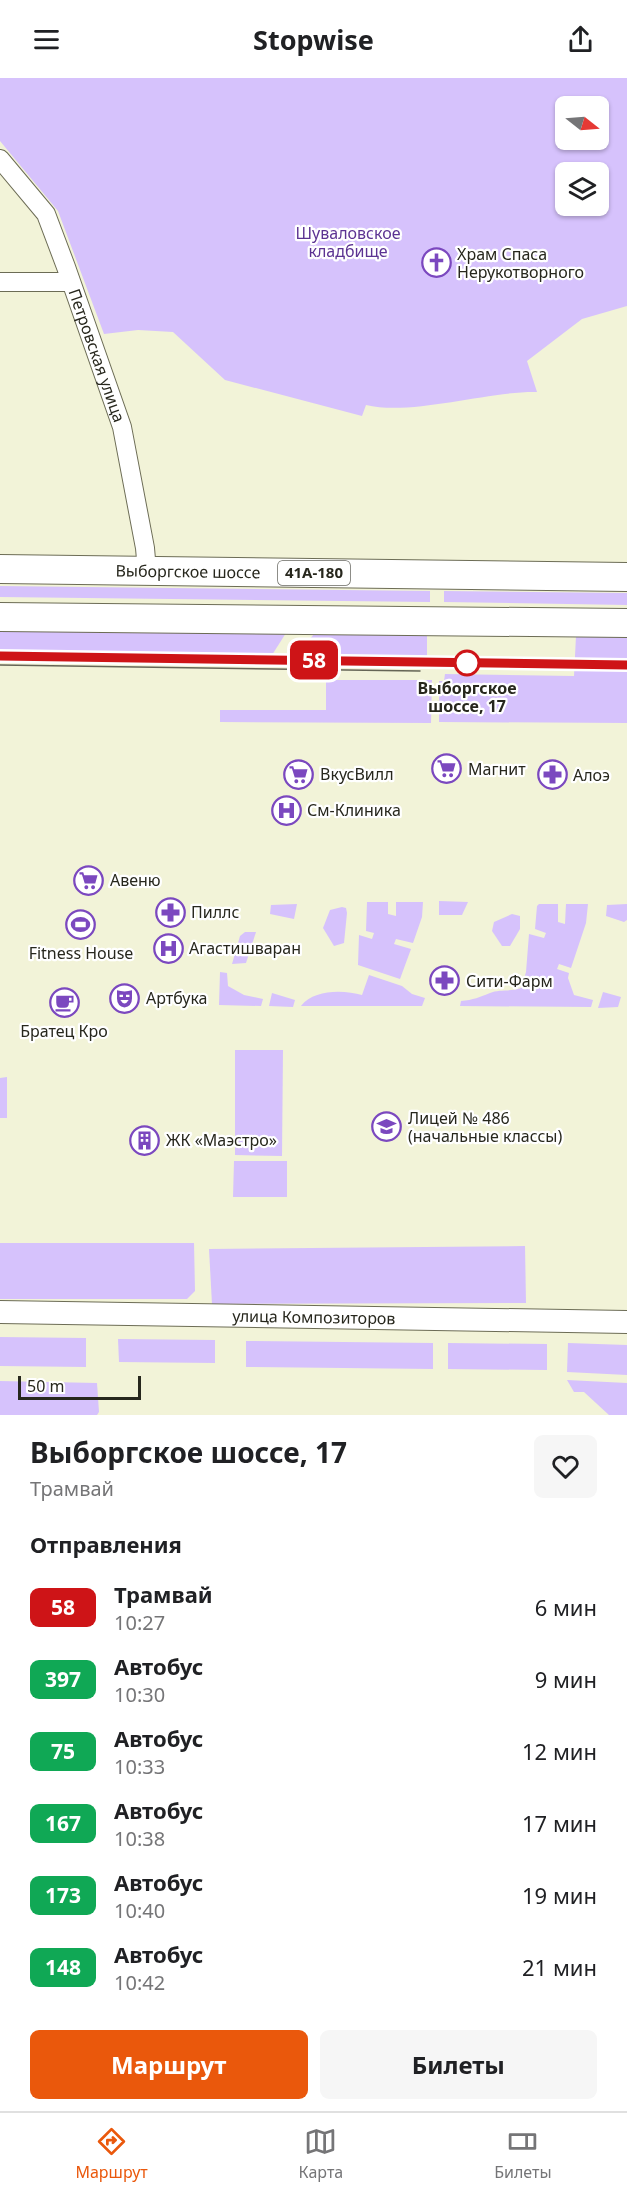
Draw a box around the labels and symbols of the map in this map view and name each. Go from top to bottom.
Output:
north arrow [555,96,609,150]
park label: Шуваловское кладбище [296,222,401,262]
place label: Храм Спаса Нерукотворного [457,243,584,283]
church icon: Храм Спаса Нерукотворного [420,247,452,279]
street label: Петровская улица [63,286,130,425]
street label: Выборгское шоссе [115,559,261,583]
road number: 41А-180 [278,561,350,585]
line badge: 58 [287,640,341,680]
marker: Выборгское шоссе, 17 [454,650,480,676]
place label: Выборгское шоссе, 17 [418,677,516,717]
supermarket icon: Магнит [431,753,463,785]
supermarket icon: ВкусВилл [283,758,315,790]
place label: Магнит [468,758,526,780]
pharmacy icon: Алоэ [536,759,568,791]
place label: ВкусВилл [320,763,394,785]
place label: Алоэ [573,764,610,786]
hospital icon: См-Клиника [270,794,302,826]
place label: См-Клиника [307,799,401,821]
supermarket icon: Авеню [73,864,105,896]
place label: Авеню [110,869,161,891]
pharmacy icon: Пиллс [154,896,186,928]
place label: Пиллс [191,901,239,923]
sports icon: Fitness House [65,909,97,941]
hospital icon: Агастишваран [152,932,184,964]
place label: Агастишваран [189,937,301,959]
place label: Fitness House [29,942,133,964]
pharmacy icon: Сити-Фарм [429,965,461,997]
place label: Сити-Фарм [466,970,553,992]
theatre icon: Артбука [109,982,141,1014]
cafe icon: Братец Кро [48,987,80,1019]
place label: Артбука [146,987,208,1009]
place label: Братец Кро [20,1020,108,1042]
place label: Лицей № 486 (начальные классы) [408,1107,562,1147]
school or university icon: Лицей № 486 (начальные классы) [371,1111,403,1143]
building icon: ЖК «Маэстро» [129,1124,161,1156]
place label: ЖК «Маэстро» [166,1129,277,1151]
street label: улица Композиторов [232,1305,396,1329]
scale bar [18,1373,141,1400]

